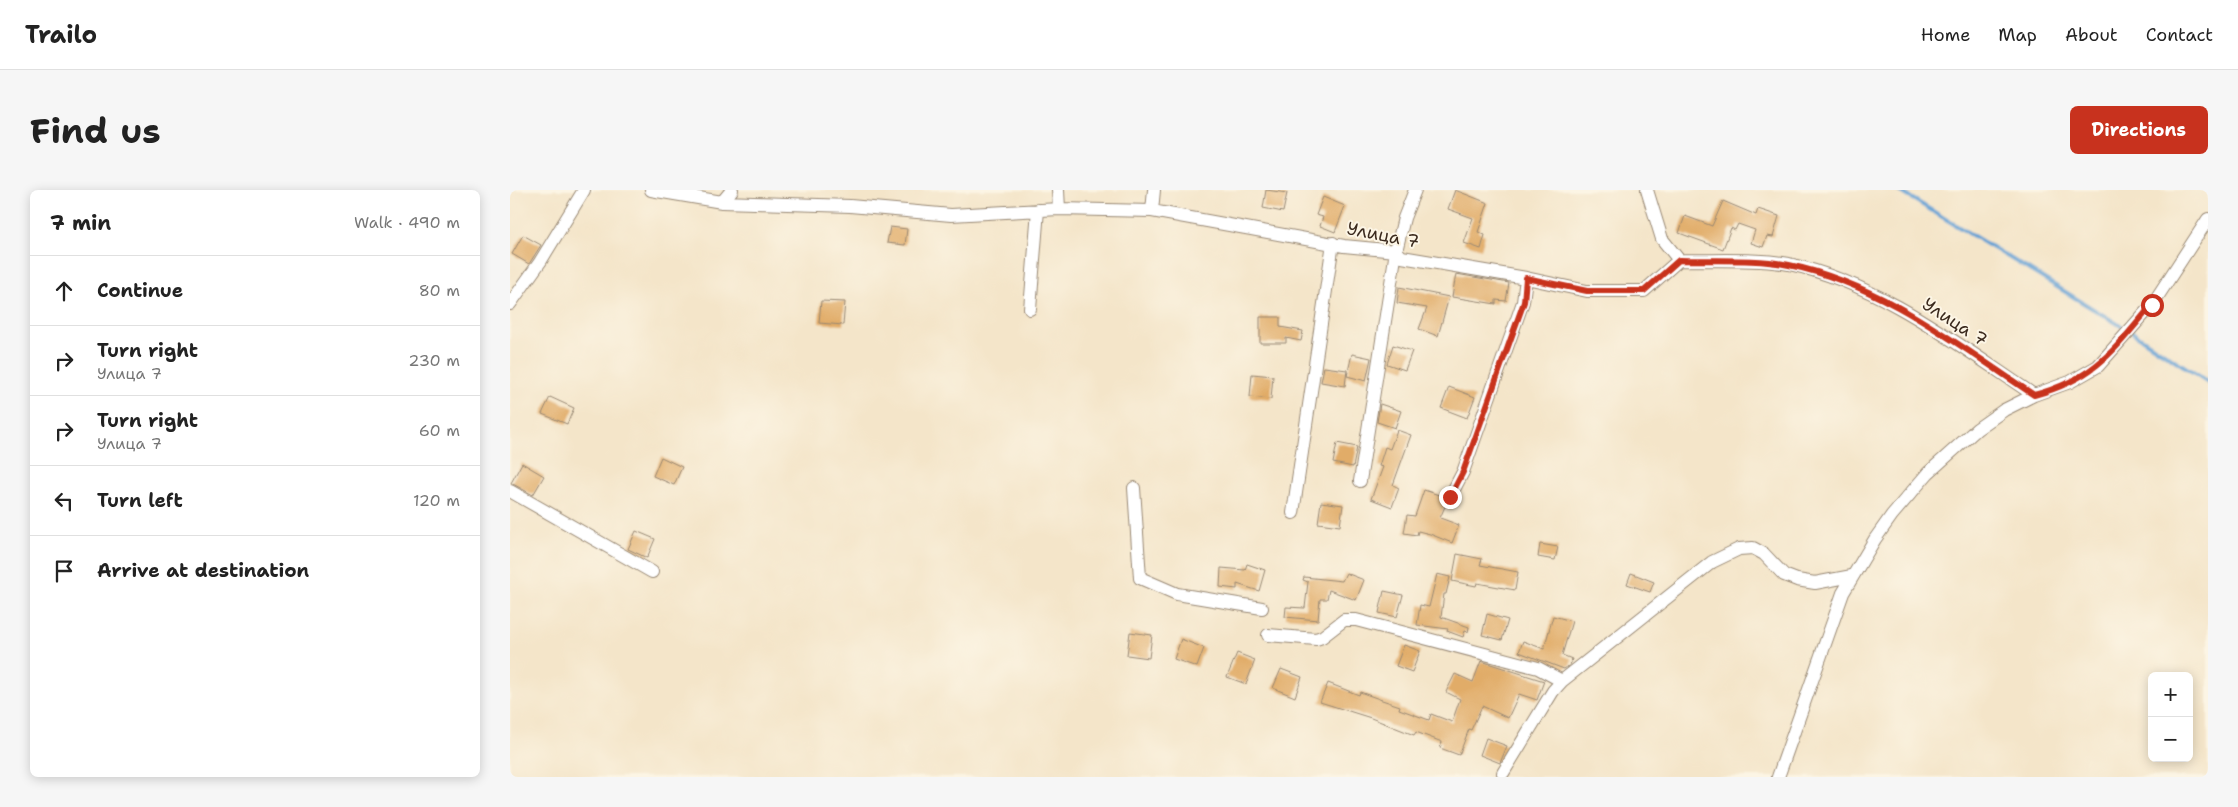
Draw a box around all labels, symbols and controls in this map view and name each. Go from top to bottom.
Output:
text: Trailo [25,19,97,51]
text: Home [1921,23,1970,47]
text: Map [1998,23,2037,47]
text: About [2065,23,2118,47]
text: Contact [2146,23,2213,47]
button: Directions [2070,106,2208,154]
text: Find us [30,107,161,154]
text: 7 min [50,209,111,237]
text: Walk · 490 m [354,212,460,233]
street label: Улица 7 [1345,216,1421,254]
icon: ahead [50,277,78,305]
text: Continue [97,278,183,303]
text: 80 m [419,280,460,301]
street label: Улица 7 [1918,292,1992,352]
route start [2141,294,2164,317]
text: Turn right [97,338,198,363]
icon: right [50,347,78,375]
text: 230 m [408,350,460,371]
text: Улица 7 [97,363,162,384]
text: Turn right [97,408,198,433]
icon: right [50,417,78,445]
text: 60 m [419,420,460,441]
text: Улица 7 [97,433,162,454]
route end [1439,486,1462,509]
icon: left [50,487,78,515]
text: Turn left [97,488,183,513]
text: 120 m [413,490,460,511]
icon: arrive [50,557,78,585]
text: Arrive at destination [97,558,309,583]
map controls [2148,672,2193,762]
button: + [2148,672,2193,717]
button: − [2148,717,2193,762]

